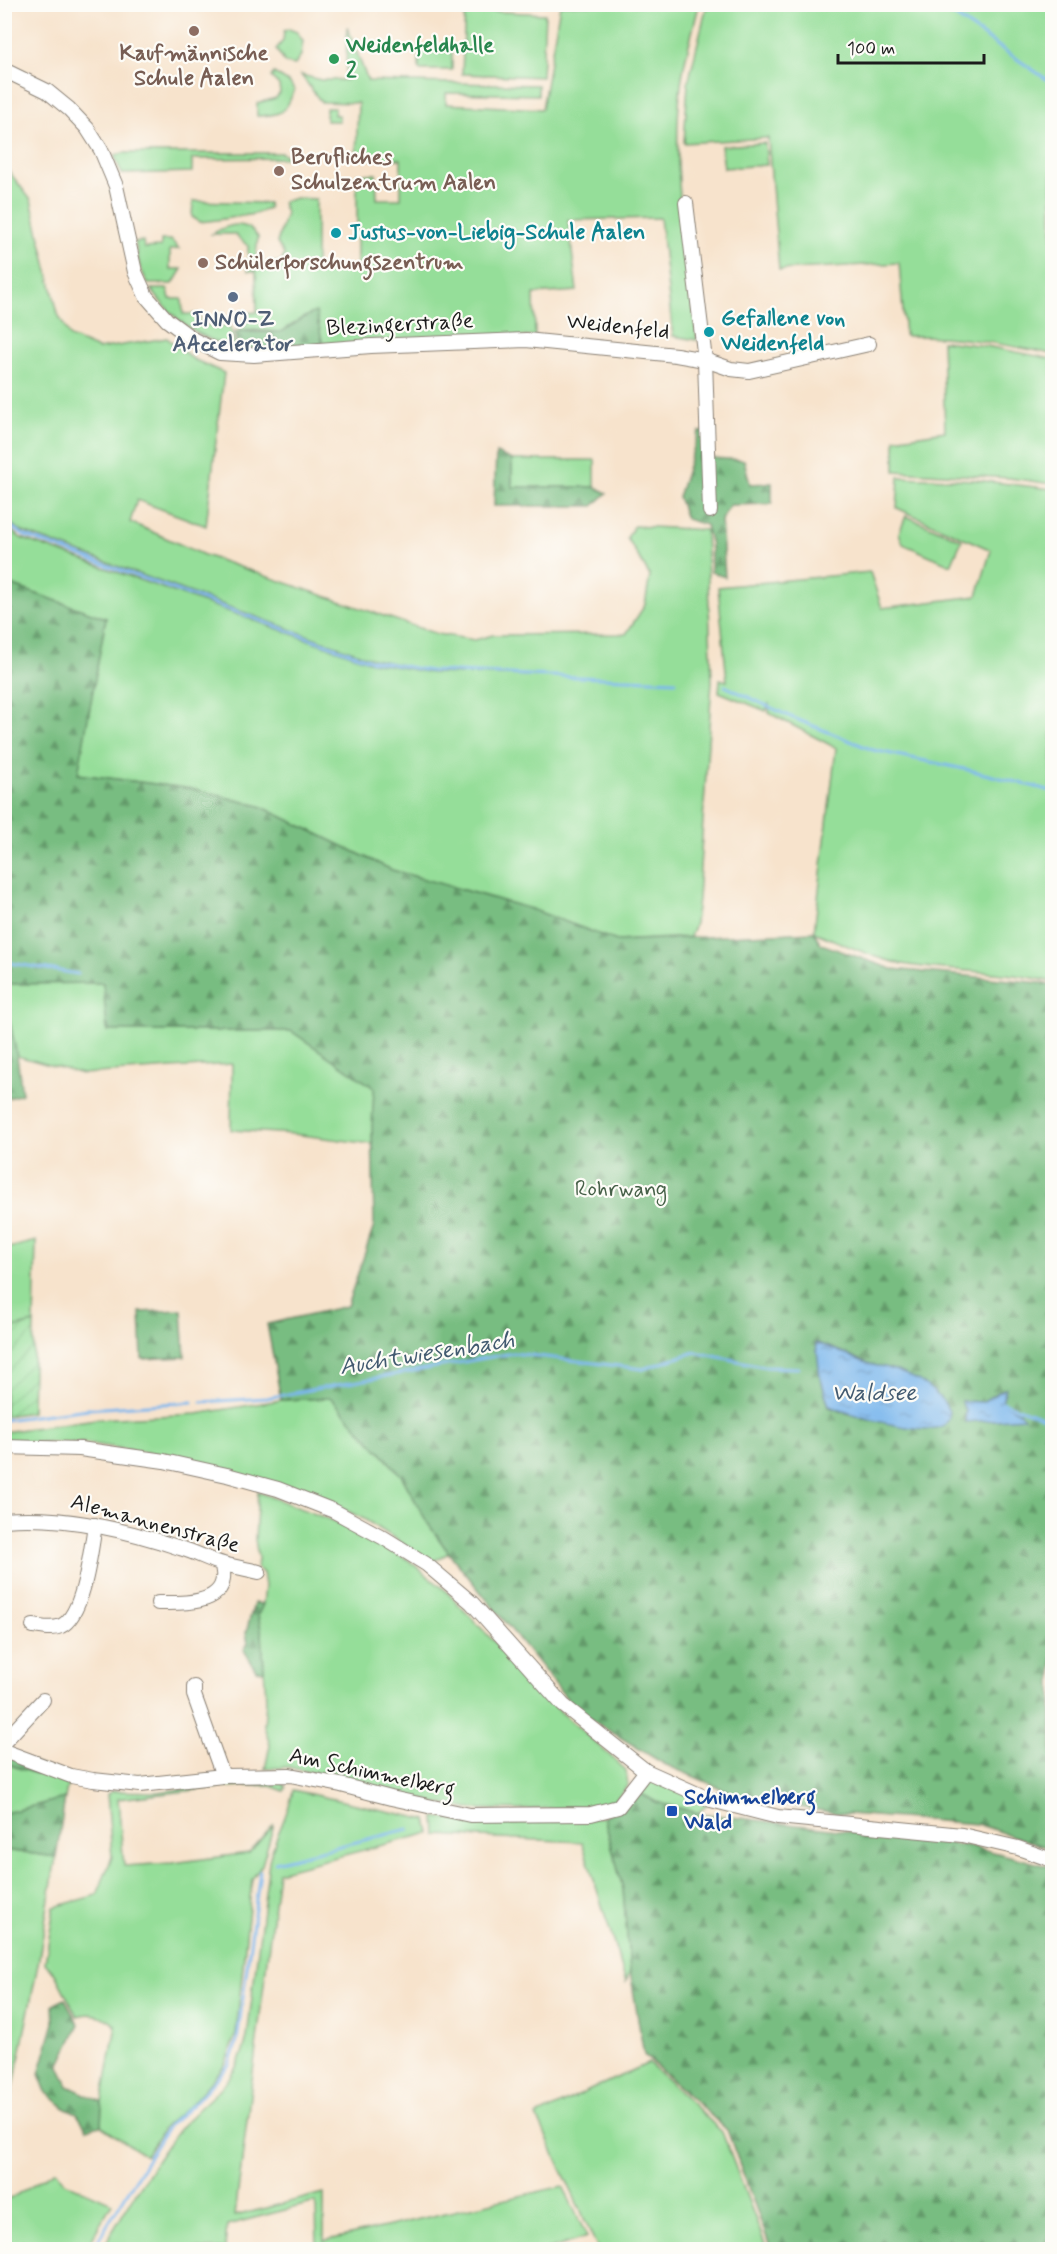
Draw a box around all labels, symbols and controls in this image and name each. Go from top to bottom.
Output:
marker: Kaufmännische Schule Aalen [187,24,201,38]
scale bar [838,27,984,65]
place label: Weidenfeldhalle 2 [345,32,494,85]
text: 100 m [847,37,895,61]
place label: Kaufmännische Schule Aalen [120,40,269,93]
marker: Weidenfeldhalle 2 [327,52,341,66]
place label: Berufliches Schulzentrum Aalen [291,144,496,197]
marker: Berufliches Schulzentrum Aalen [272,164,286,178]
place label: Justus-von-Liebig-Schule Aalen [348,219,645,250]
marker: Justus-von-Liebig-Schule Aalen [329,226,343,240]
place label: Schülerforschungszentrum [215,249,463,281]
marker: Schülerforschungszentrum [196,256,210,270]
marker: INNO-Z AAccelerator [226,290,240,304]
place label: Gefallene von Weidenfeld [720,305,845,358]
place label: INNO-Z AAccelerator [172,306,294,359]
street label: Blezingerstraße [326,307,475,346]
street label: Weidenfeld [565,308,671,346]
marker: Gefallene von Weidenfeld [702,325,716,339]
park label: Rohrwang [575,1176,667,1207]
water label: Auchtwiesenbach [337,1325,517,1383]
water label: Waldsee [831,1378,917,1409]
street label: Alemannenstraße [67,1488,243,1560]
street label: Am Schimmelberg [286,1742,457,1807]
place label: Schimmelberg Wald [683,1784,816,1837]
marker: Schimmelberg Wald [665,1804,679,1818]

